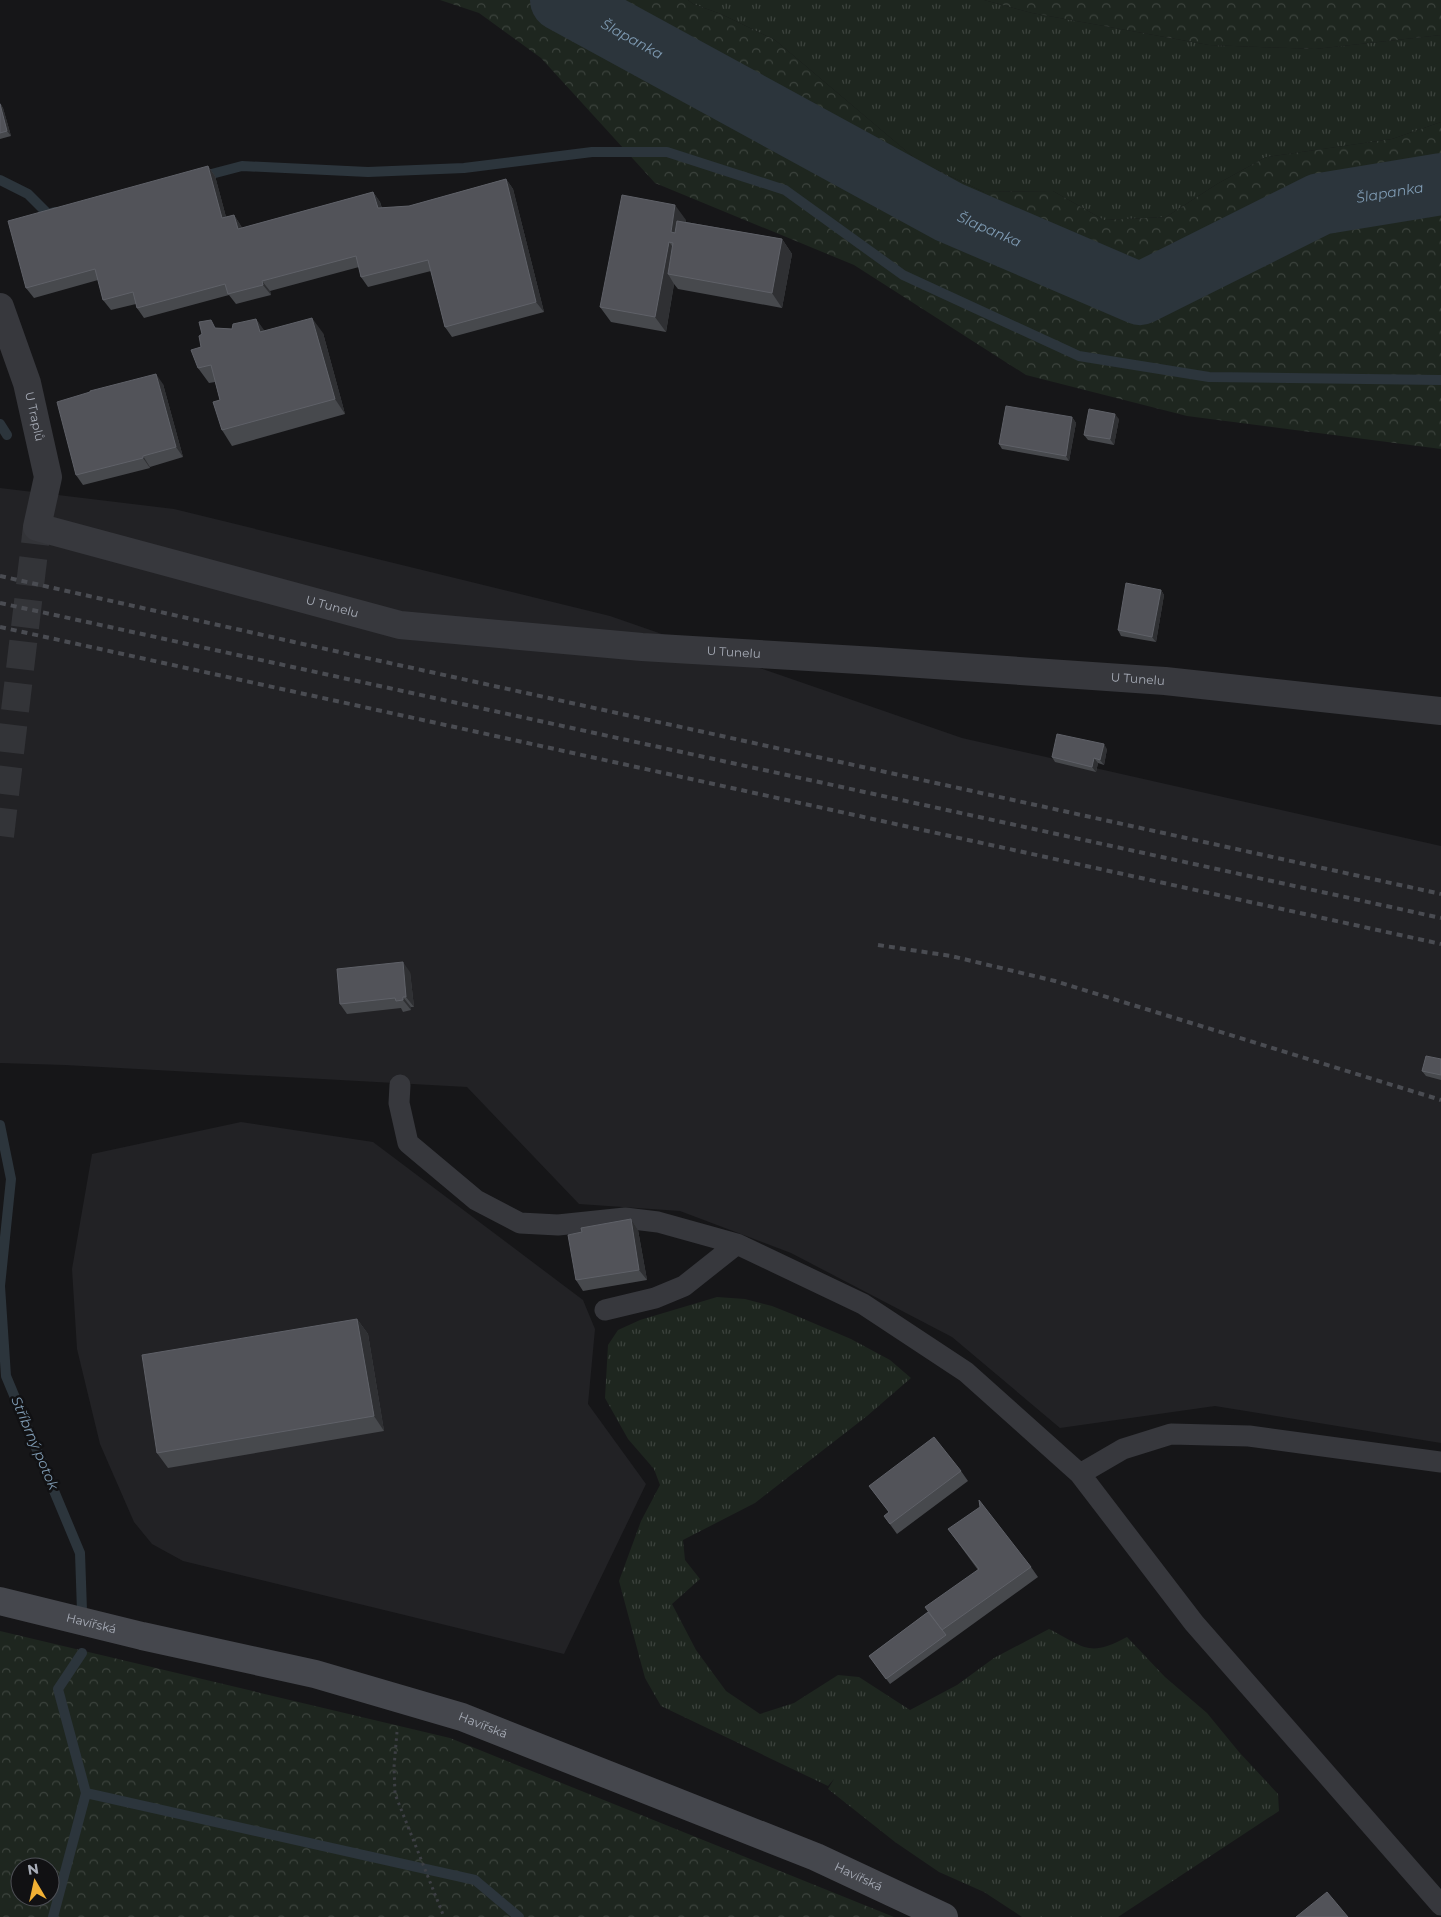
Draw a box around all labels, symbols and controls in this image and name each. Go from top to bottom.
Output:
water label: Šlapanka [598,15,666,63]
water label: Šlapanka [1355,178,1425,207]
water label: Šlapanka [955,208,1024,251]
street label: U Traplů [22,390,48,443]
street label: U Tunelu [304,592,360,621]
street label: U Tunelu [706,643,761,661]
street label: U Tunelu [1110,669,1165,688]
water label: Stříbrný potok [7,1394,63,1493]
street label: Havířská [65,1610,118,1636]
street label: Havířská [456,1708,510,1741]
north arrow [10,1857,60,1907]
text: N [26,1859,40,1879]
street label: Havířská [832,1859,885,1894]

